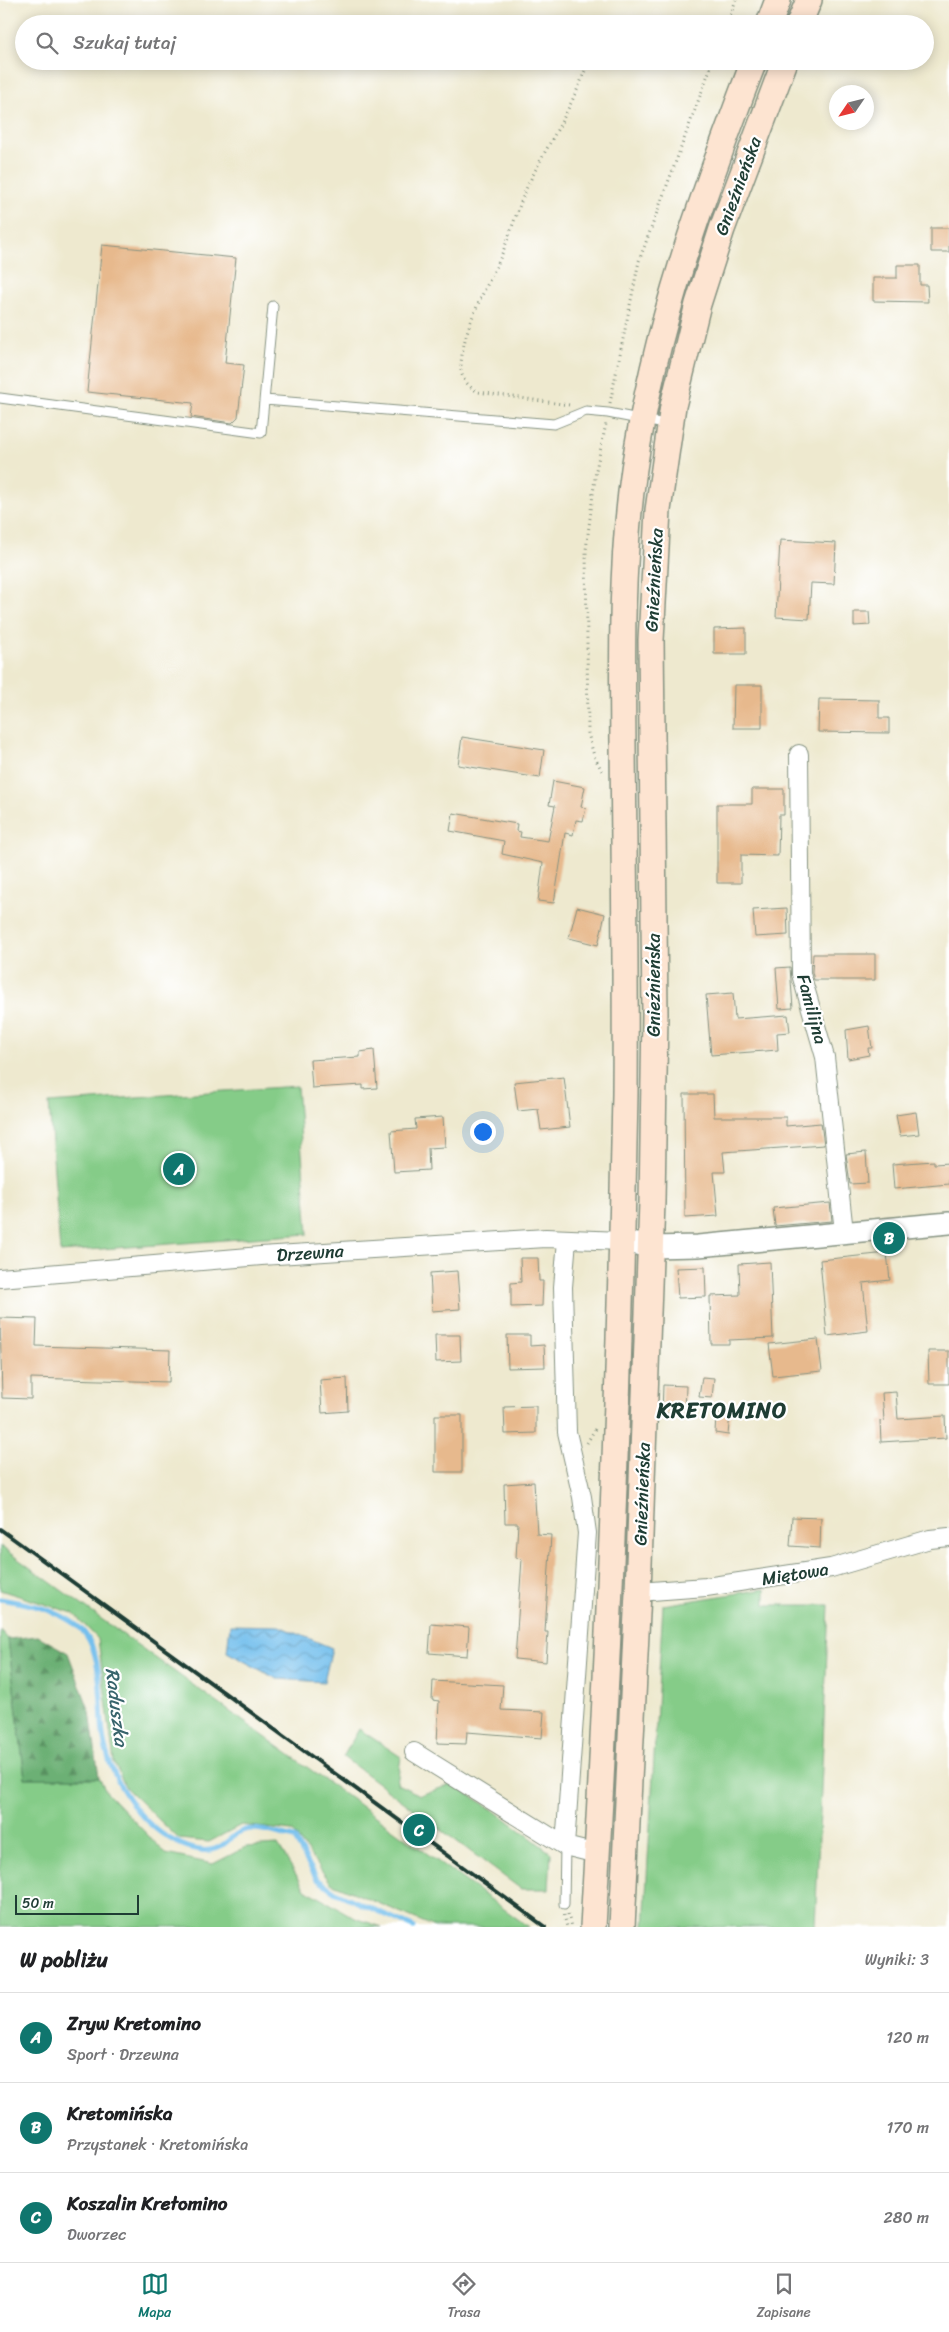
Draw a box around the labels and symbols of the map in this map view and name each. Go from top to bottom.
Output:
north arrow [829,85,874,130]
street label: Gnieźnieńska [705,131,771,240]
street label: Gnieźnieńska [635,527,673,632]
street label: Gnieźnieńska [638,932,670,1037]
street label: Familijna [787,970,837,1048]
your location [470,1119,496,1145]
pin: A [163,1150,195,1188]
pin: B [873,1219,905,1257]
street label: Drzewna [275,1235,346,1271]
district label: KRETOMINO [656,1391,787,1430]
street label: Gnieźnieńska [624,1441,660,1546]
street label: Miętowa [759,1553,831,1595]
water label: Raduszka [96,1666,138,1749]
pin: C [403,1811,435,1849]
scale bar [15,1892,139,1915]

